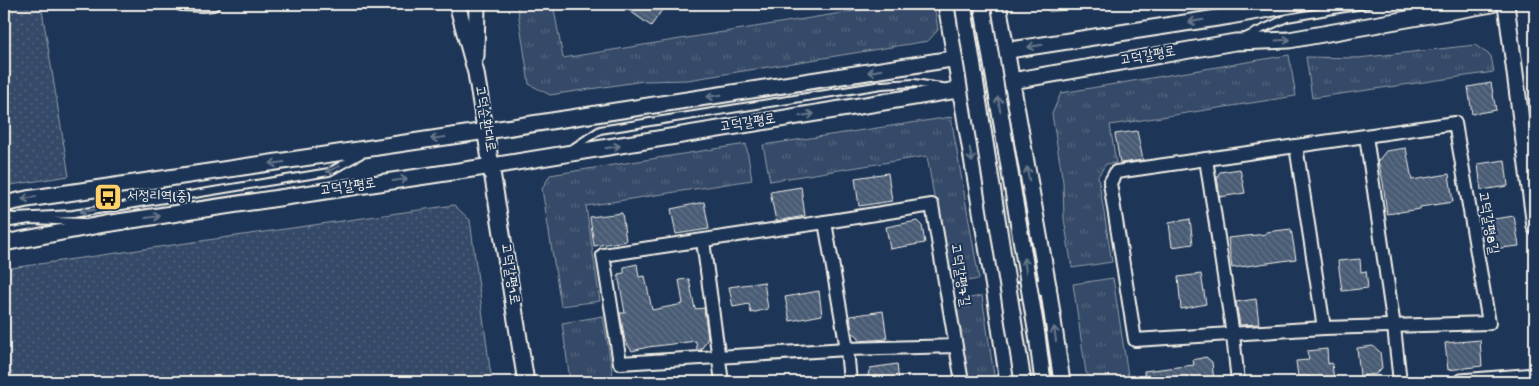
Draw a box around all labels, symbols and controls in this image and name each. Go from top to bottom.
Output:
one-way arrow [1188,16,1204,26]
one-way arrow [1275,36,1291,45]
one-way arrow [1028,41,1044,51]
street label: 고덕갈평로 [1119,44,1177,70]
one-way arrow [867,66,883,76]
street label: 고덕순환대로 [470,84,498,154]
one-way arrow [707,91,723,101]
one-way arrow [993,97,1003,113]
one-way arrow [799,109,815,119]
street label: 고덕갈평로 [719,111,777,137]
one-way arrow [430,133,446,143]
one-way arrow [604,141,620,151]
one-way arrow [966,147,976,163]
one-way arrow [269,158,285,168]
one-way arrow [326,165,341,175]
one-way arrow [1023,166,1033,182]
one-way arrow [392,175,408,185]
street label: 고덕갈평로 [319,176,377,200]
bus stop icon: 서정리역(중) [93,182,123,212]
place label: 서정리역(중) [127,189,191,206]
street label: 고덕갈평8길 [1473,190,1501,257]
one-way arrow [22,194,38,204]
one-way arrow [80,207,96,217]
one-way arrow [145,212,161,222]
street label: 고덕갈평1로 [496,242,522,306]
street label: 고덕갈평7길 [946,242,972,308]
one-way arrow [1020,257,1030,273]
one-way arrow [1050,326,1060,342]

